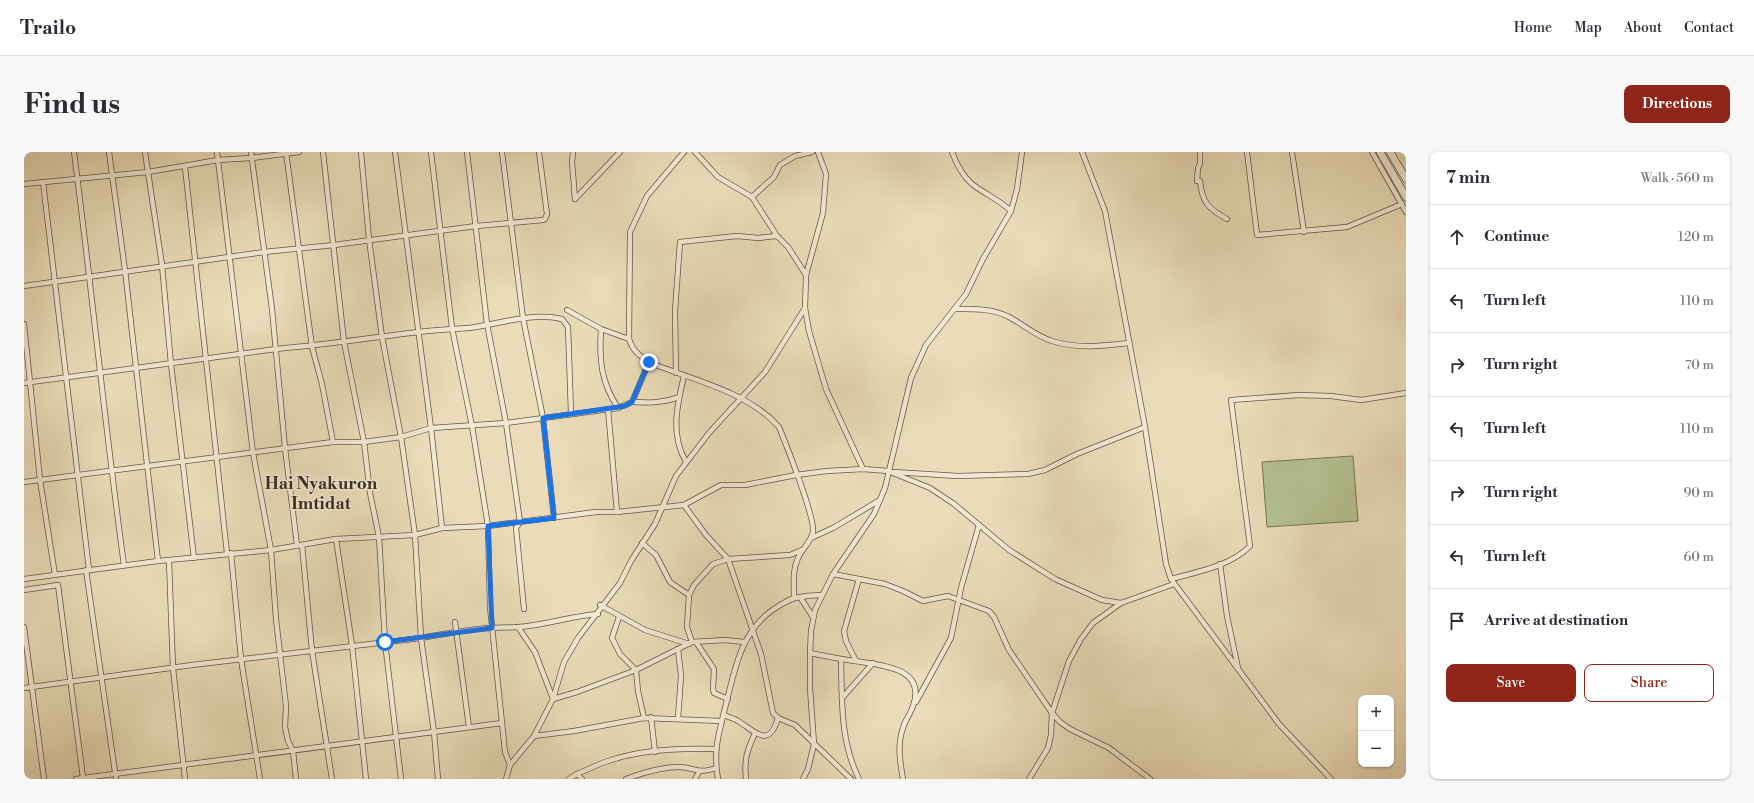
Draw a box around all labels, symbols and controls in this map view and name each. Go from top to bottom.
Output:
text: Trailo [20,16,76,40]
text: Home [1514,19,1552,37]
text: Map [1574,19,1602,37]
text: About [1624,19,1662,37]
text: Contact [1684,19,1734,37]
button: Directions [1624,85,1730,123]
text: Find us [24,87,120,122]
text: 7 min [1446,167,1490,189]
text: Walk · 560 m [1641,170,1714,186]
icon: ahead [1446,226,1468,248]
text: Continue [1484,227,1549,246]
text: 120 m [1678,229,1714,245]
icon: left [1446,290,1468,312]
text: Turn left [1484,291,1546,310]
text: 110 m [1680,293,1714,309]
route end [640,353,658,371]
icon: right [1446,354,1468,376]
text: Turn right [1484,355,1558,374]
text: 70 m [1685,357,1714,373]
icon: left [1446,418,1468,440]
text: Turn left [1484,419,1546,438]
text: 110 m [1680,421,1714,437]
district label: Hai Nyakuron Imtidat [265,473,378,515]
icon: right [1446,482,1468,504]
text: Turn right [1484,483,1558,502]
text: 90 m [1683,485,1714,501]
icon: left [1446,546,1468,568]
text: Turn left [1484,547,1546,566]
text: 60 m [1683,549,1714,565]
icon: arrive [1446,610,1468,632]
text: Arrive at destination [1484,611,1628,630]
route start [376,633,394,651]
button: Save [1446,664,1576,702]
button: Share [1584,664,1714,702]
map controls [1358,695,1394,767]
button: + [1358,695,1394,731]
button: − [1358,731,1394,767]

